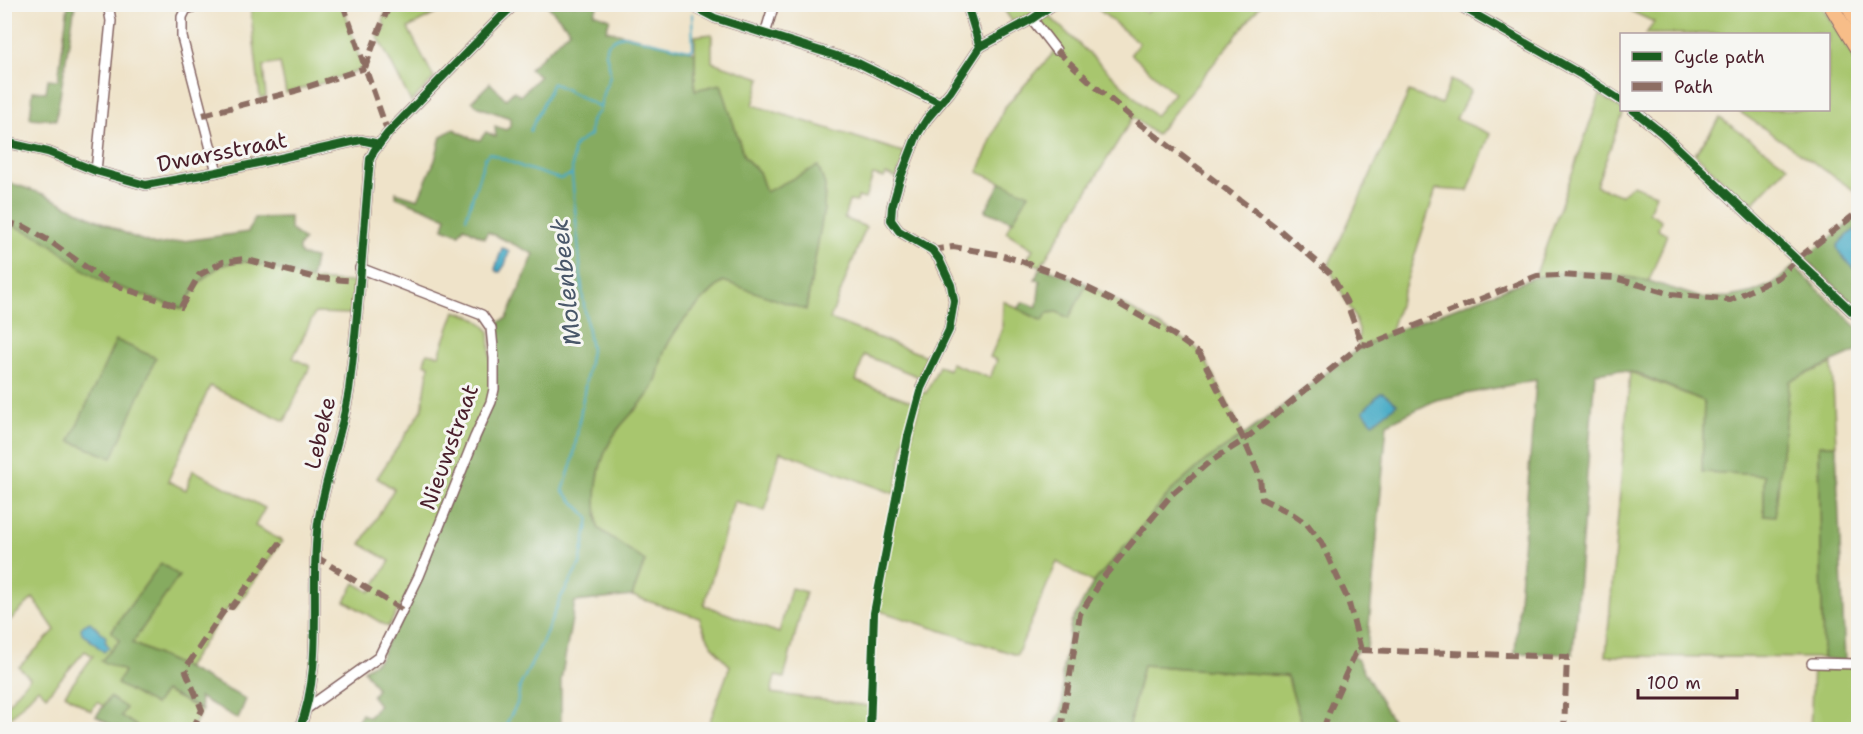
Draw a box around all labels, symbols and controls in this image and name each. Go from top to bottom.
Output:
legend [1620,33,1830,111]
text: Cycle path [1674,45,1765,69]
text: Path [1674,75,1713,99]
street label: Dwarsstraat [154,125,290,179]
water label: Molenbeek [543,216,589,347]
street label: Nieuwstraat [413,380,485,514]
street label: Lebeke [298,394,342,472]
scale bar [1638,662,1737,700]
text: 100 m [1647,671,1701,695]

